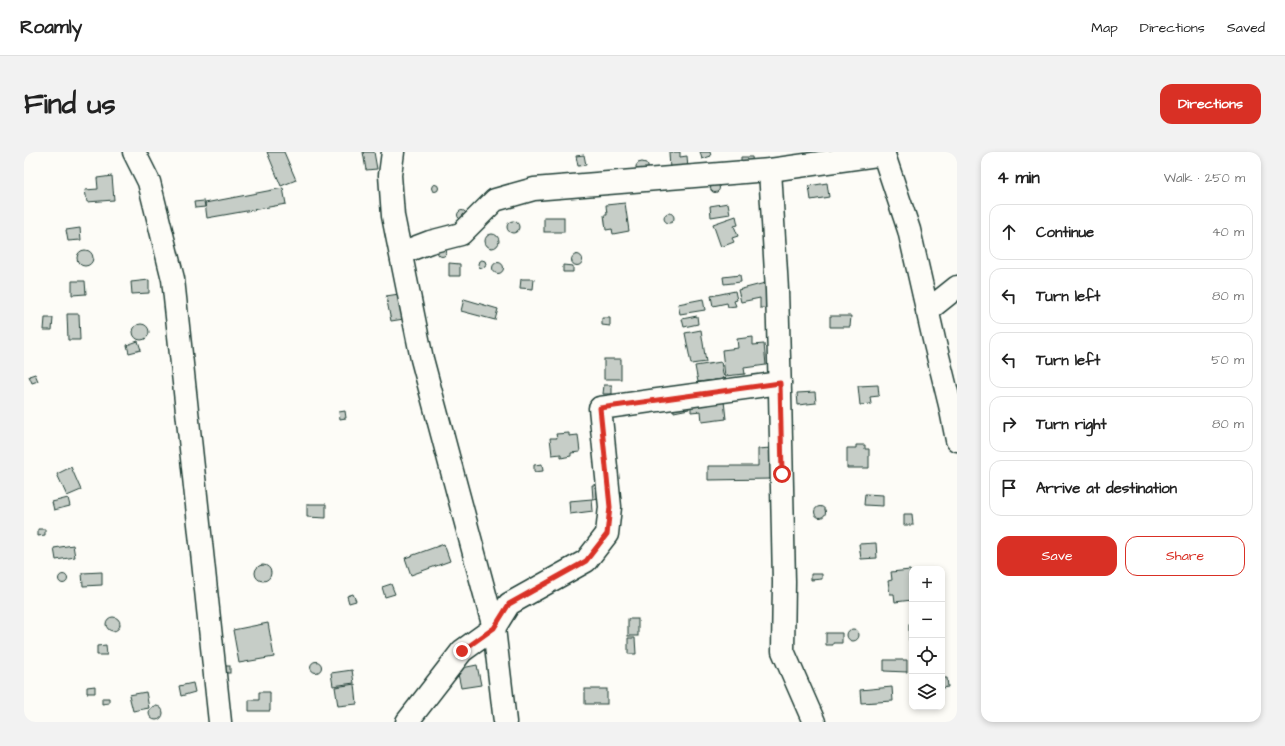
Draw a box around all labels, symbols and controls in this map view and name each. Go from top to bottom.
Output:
text: Roamly [20,14,82,41]
text: Map [1091,18,1118,38]
text: Directions [1140,18,1205,38]
text: Saved [1227,18,1265,38]
button: Directions [1160,84,1261,124]
text: Find us [24,85,115,124]
text: 4 min [997,166,1040,190]
text: Walk · 250 m [1164,169,1245,187]
icon: ahead [998,221,1020,243]
text: Continue [1036,222,1094,243]
text: 40 m [1212,223,1244,241]
icon: left [998,285,1020,307]
text: Turn left [1036,286,1100,307]
text: 80 m [1212,287,1244,305]
icon: left [998,349,1020,371]
text: Turn left [1036,350,1100,371]
text: 50 m [1211,351,1244,369]
icon: right [998,413,1020,435]
text: Turn right [1036,414,1107,435]
text: 80 m [1212,415,1244,433]
route start [773,465,791,483]
icon: arrive [998,477,1020,499]
text: Arrive at destination [1036,478,1177,499]
button: Save [997,536,1117,576]
button: Share [1125,536,1245,576]
map controls [909,566,945,710]
button: + [909,566,945,602]
button: − [909,602,945,638]
button: locate [909,638,945,674]
route end [453,642,471,660]
button: layers [909,674,945,710]

